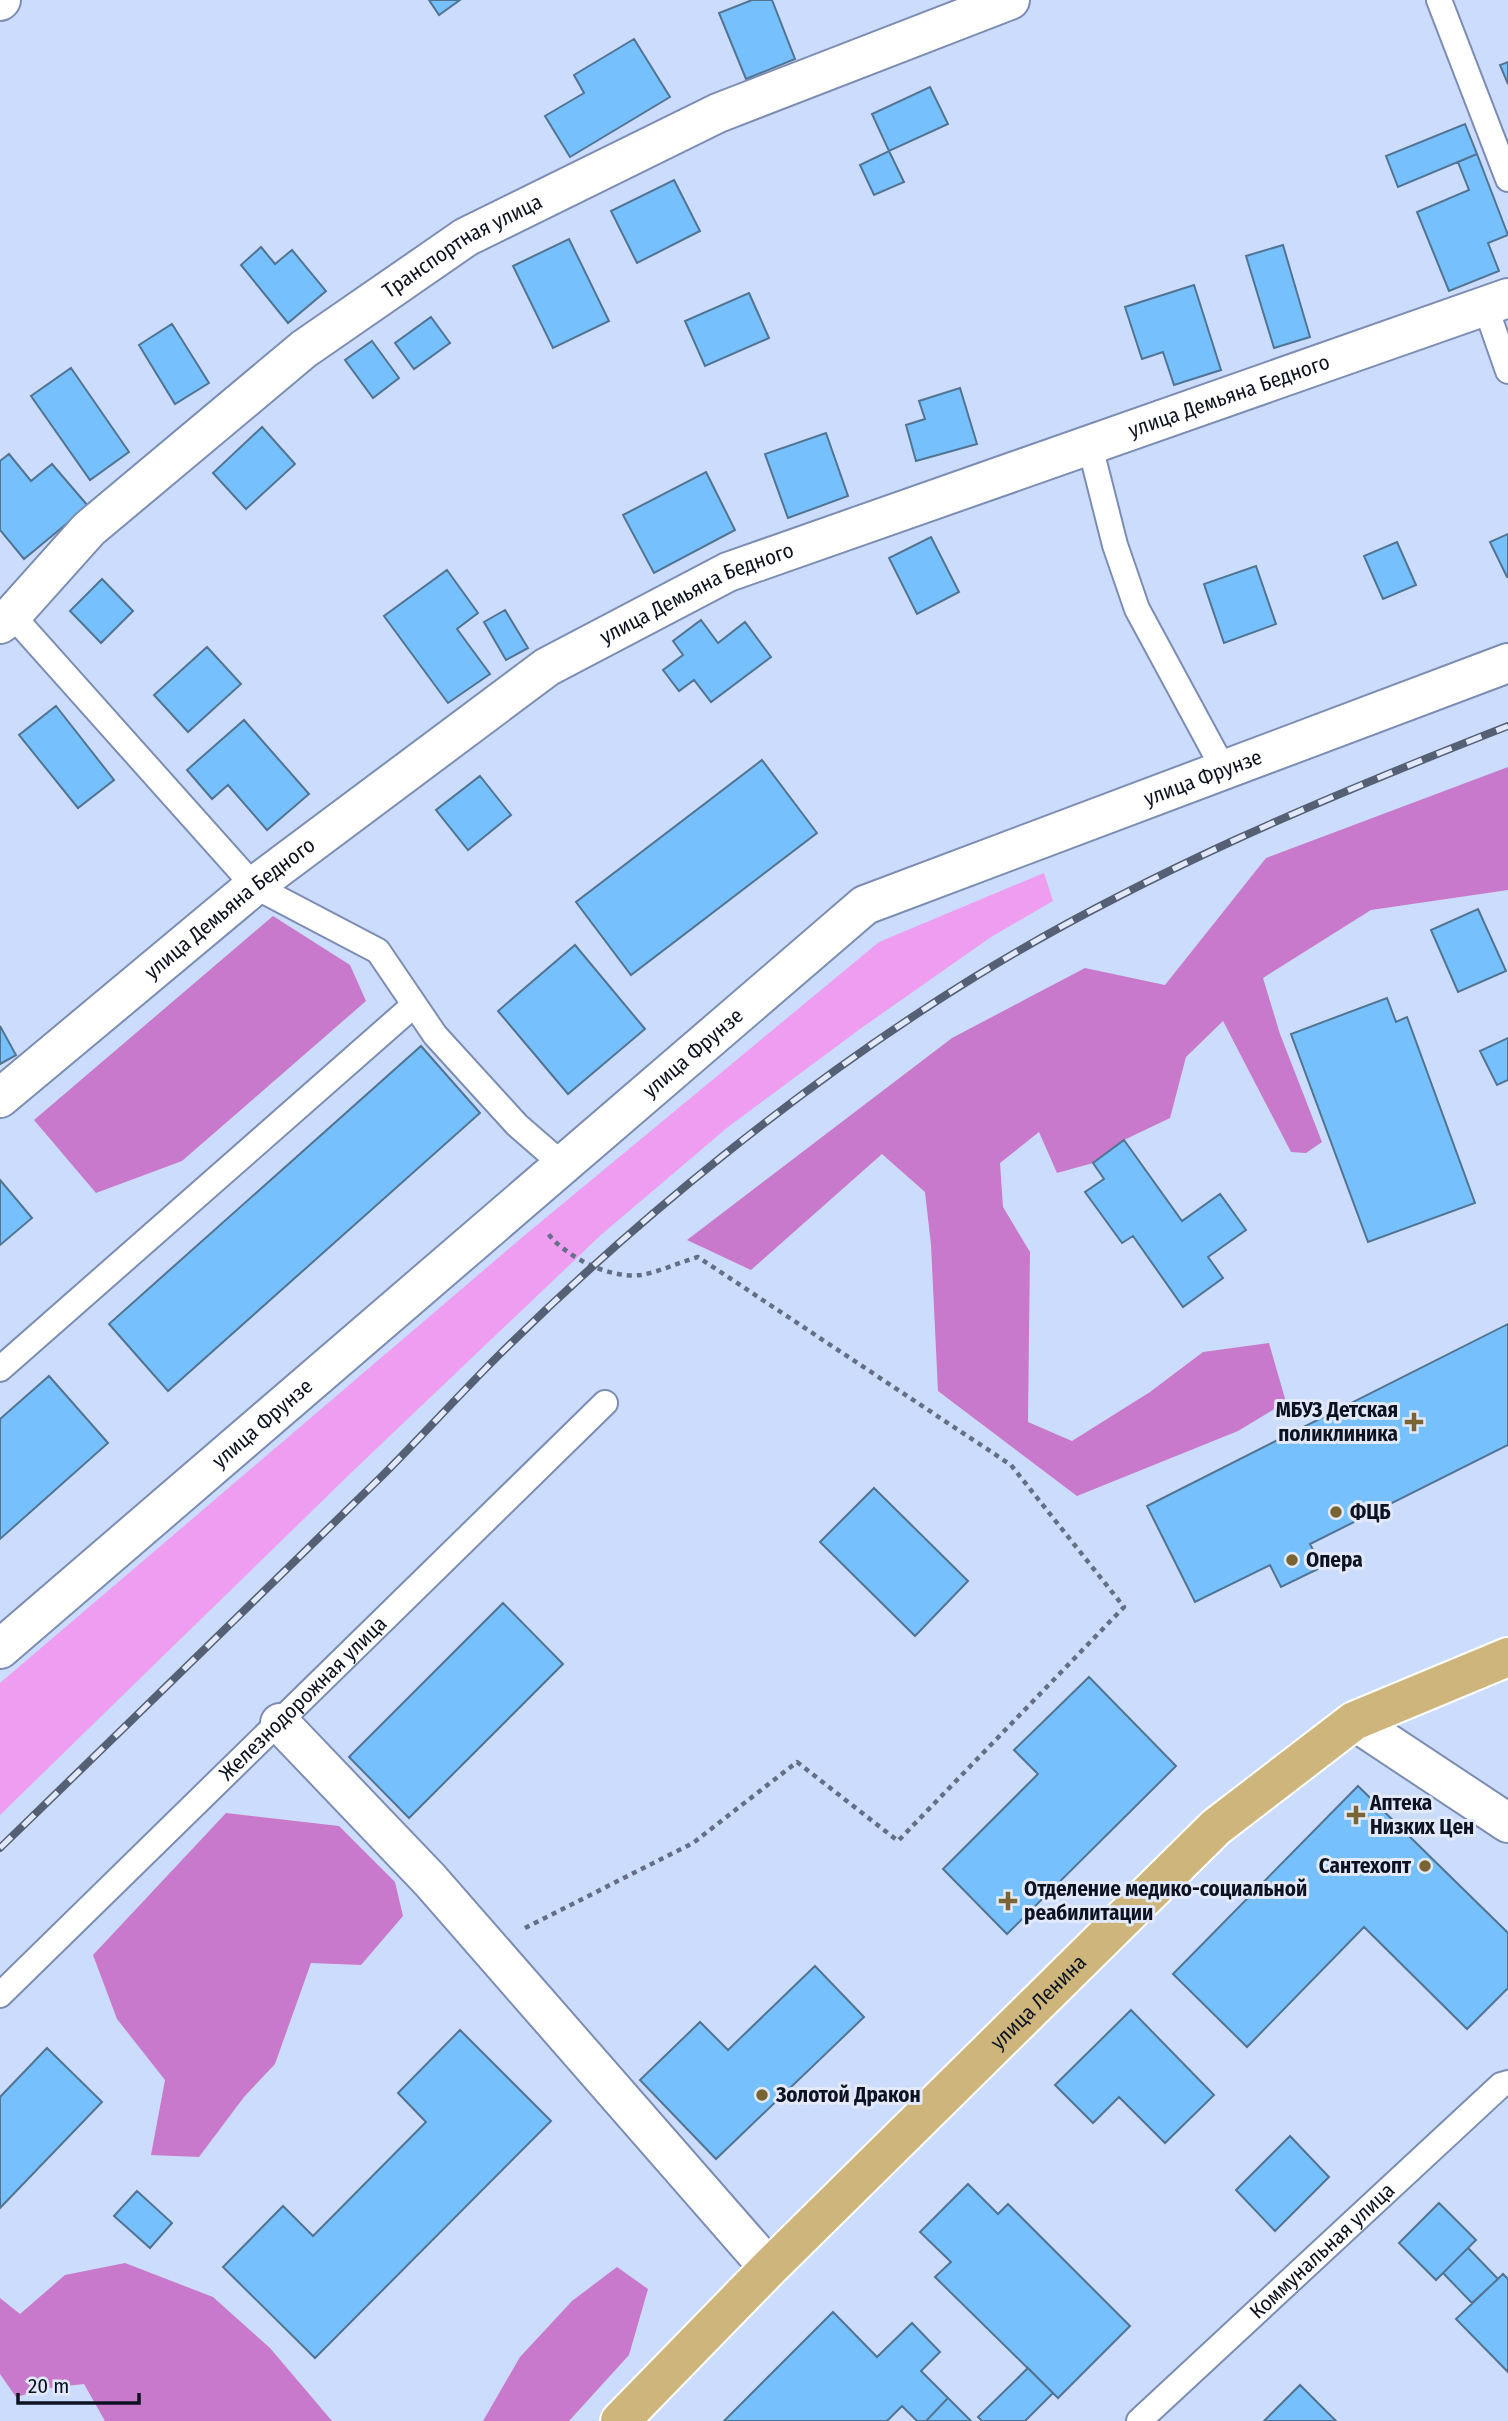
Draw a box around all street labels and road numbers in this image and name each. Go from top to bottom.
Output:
street label: Транспортная улица [377,189,546,304]
street label: улица Демьяна Бедного [1125,349,1333,443]
street label: улица Демьяна Бедного [595,537,797,650]
street label: улица Фрунзе [1140,744,1266,812]
street label: улица Демьяна Бедного [139,832,320,985]
street label: улица Фрунзе [637,1003,749,1103]
street label: улица Фрунзе [207,1373,318,1474]
street label: Железнодорожная улица [214,1611,392,1786]
street label: улица Ленина [985,1949,1092,2055]
street label: Коммунальная улица [1244,2177,1400,2325]

